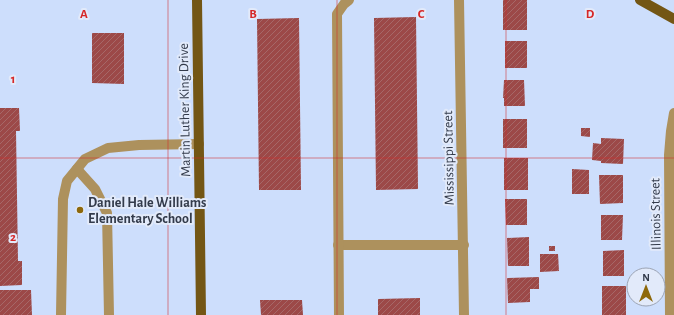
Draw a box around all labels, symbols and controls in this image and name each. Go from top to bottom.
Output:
text: A [80,8,88,21]
text: B [249,8,257,21]
text: C [418,8,425,21]
text: D [586,8,595,21]
street label: Martin Luther King Drive [177,43,193,177]
text: 1 [11,73,15,86]
street label: Mississippi Street [441,110,457,206]
street label: Illinois Street [648,177,664,250]
place label: Daniel Hale Williams Elementary School [88,196,206,226]
marker: Daniel Hale Williams Elementary School [75,205,85,215]
text: 2 [10,231,16,244]
north arrow [626,267,666,307]
text: N [642,272,650,283]

